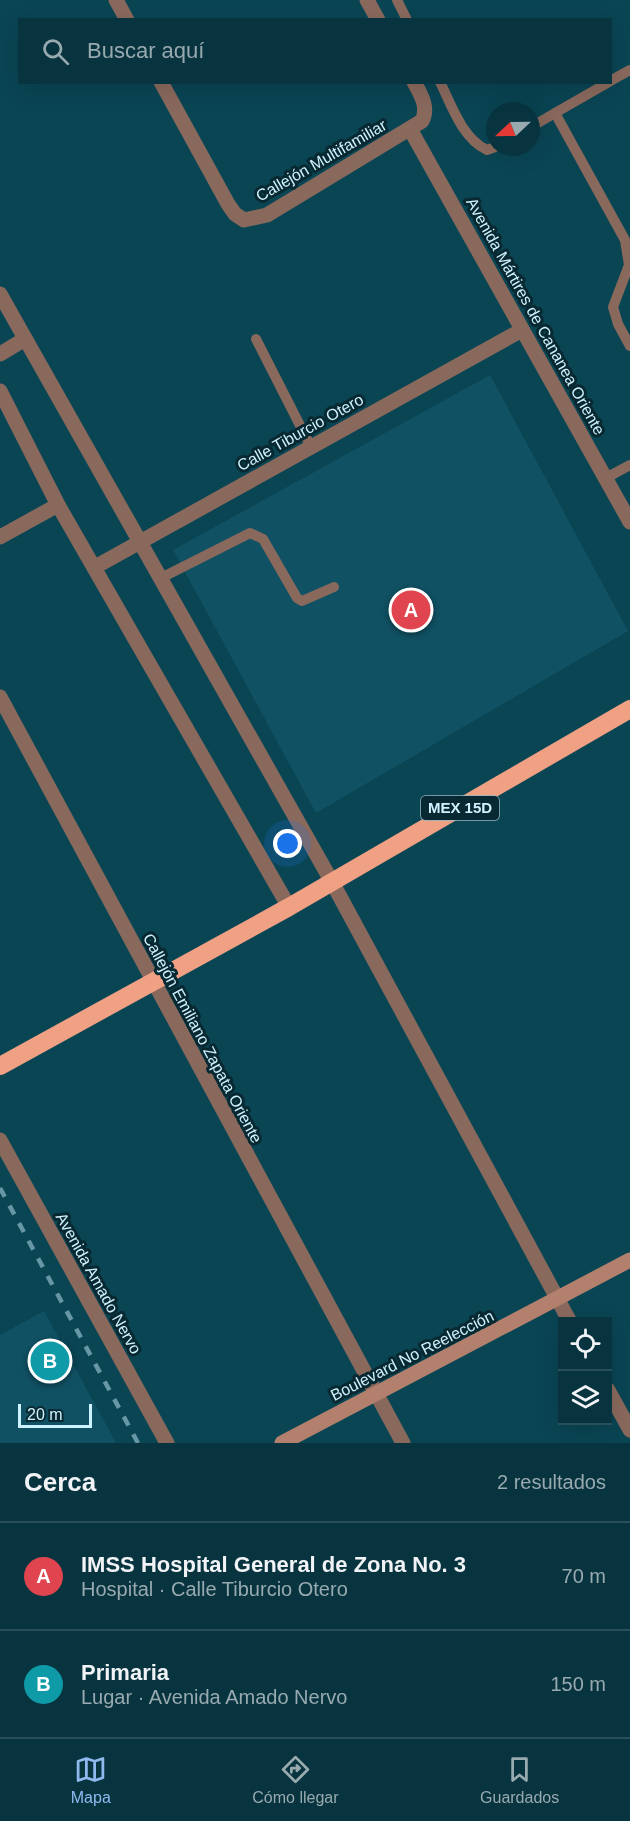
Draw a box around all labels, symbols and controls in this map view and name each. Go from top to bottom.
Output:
search box [18,18,612,84]
icon: search [39,35,72,68]
text: Buscar aquí [87,38,204,63]
north arrow [486,102,540,156]
street label: Callejón Multifamiliar [253,116,390,205]
street label: Avenida Mártires de Cananea Oriente [463,195,608,438]
street label: Calle Tiburcio Otero [234,391,366,474]
pin: A [392,588,430,632]
road number: MEX 15D [421,796,499,820]
your location [273,829,302,858]
street label: Callejón Emiliano Zapata Oriente [140,931,265,1146]
street label: Avenida Amado Nervo [53,1210,145,1357]
street label: Boulevard No Reelección [328,1307,497,1404]
map controls [558,1317,612,1425]
button: locate [558,1317,612,1371]
pin: B [31,1338,70,1384]
button: layers [558,1371,612,1425]
scale bar [18,1401,92,1428]
text: 20 m [27,1406,63,1423]
text: Cerca [24,1467,96,1497]
text: 2 resultados [497,1471,606,1493]
text: IMSS Hospital General de Zona No. 3 [81,1552,466,1577]
text: A [36,1565,51,1587]
text: 70 m [562,1565,606,1587]
text: Hospital · Calle Tiburcio Otero [81,1578,348,1600]
text: Primaria [81,1660,169,1685]
text: B [36,1673,51,1695]
text: 150 m [550,1673,606,1695]
text: Lugar · Avenida Amado Nervo [81,1686,347,1708]
tab: Mapa [71,1753,111,1807]
tab: Cómo llegar [252,1753,339,1807]
tab: Guardados [480,1753,559,1807]

